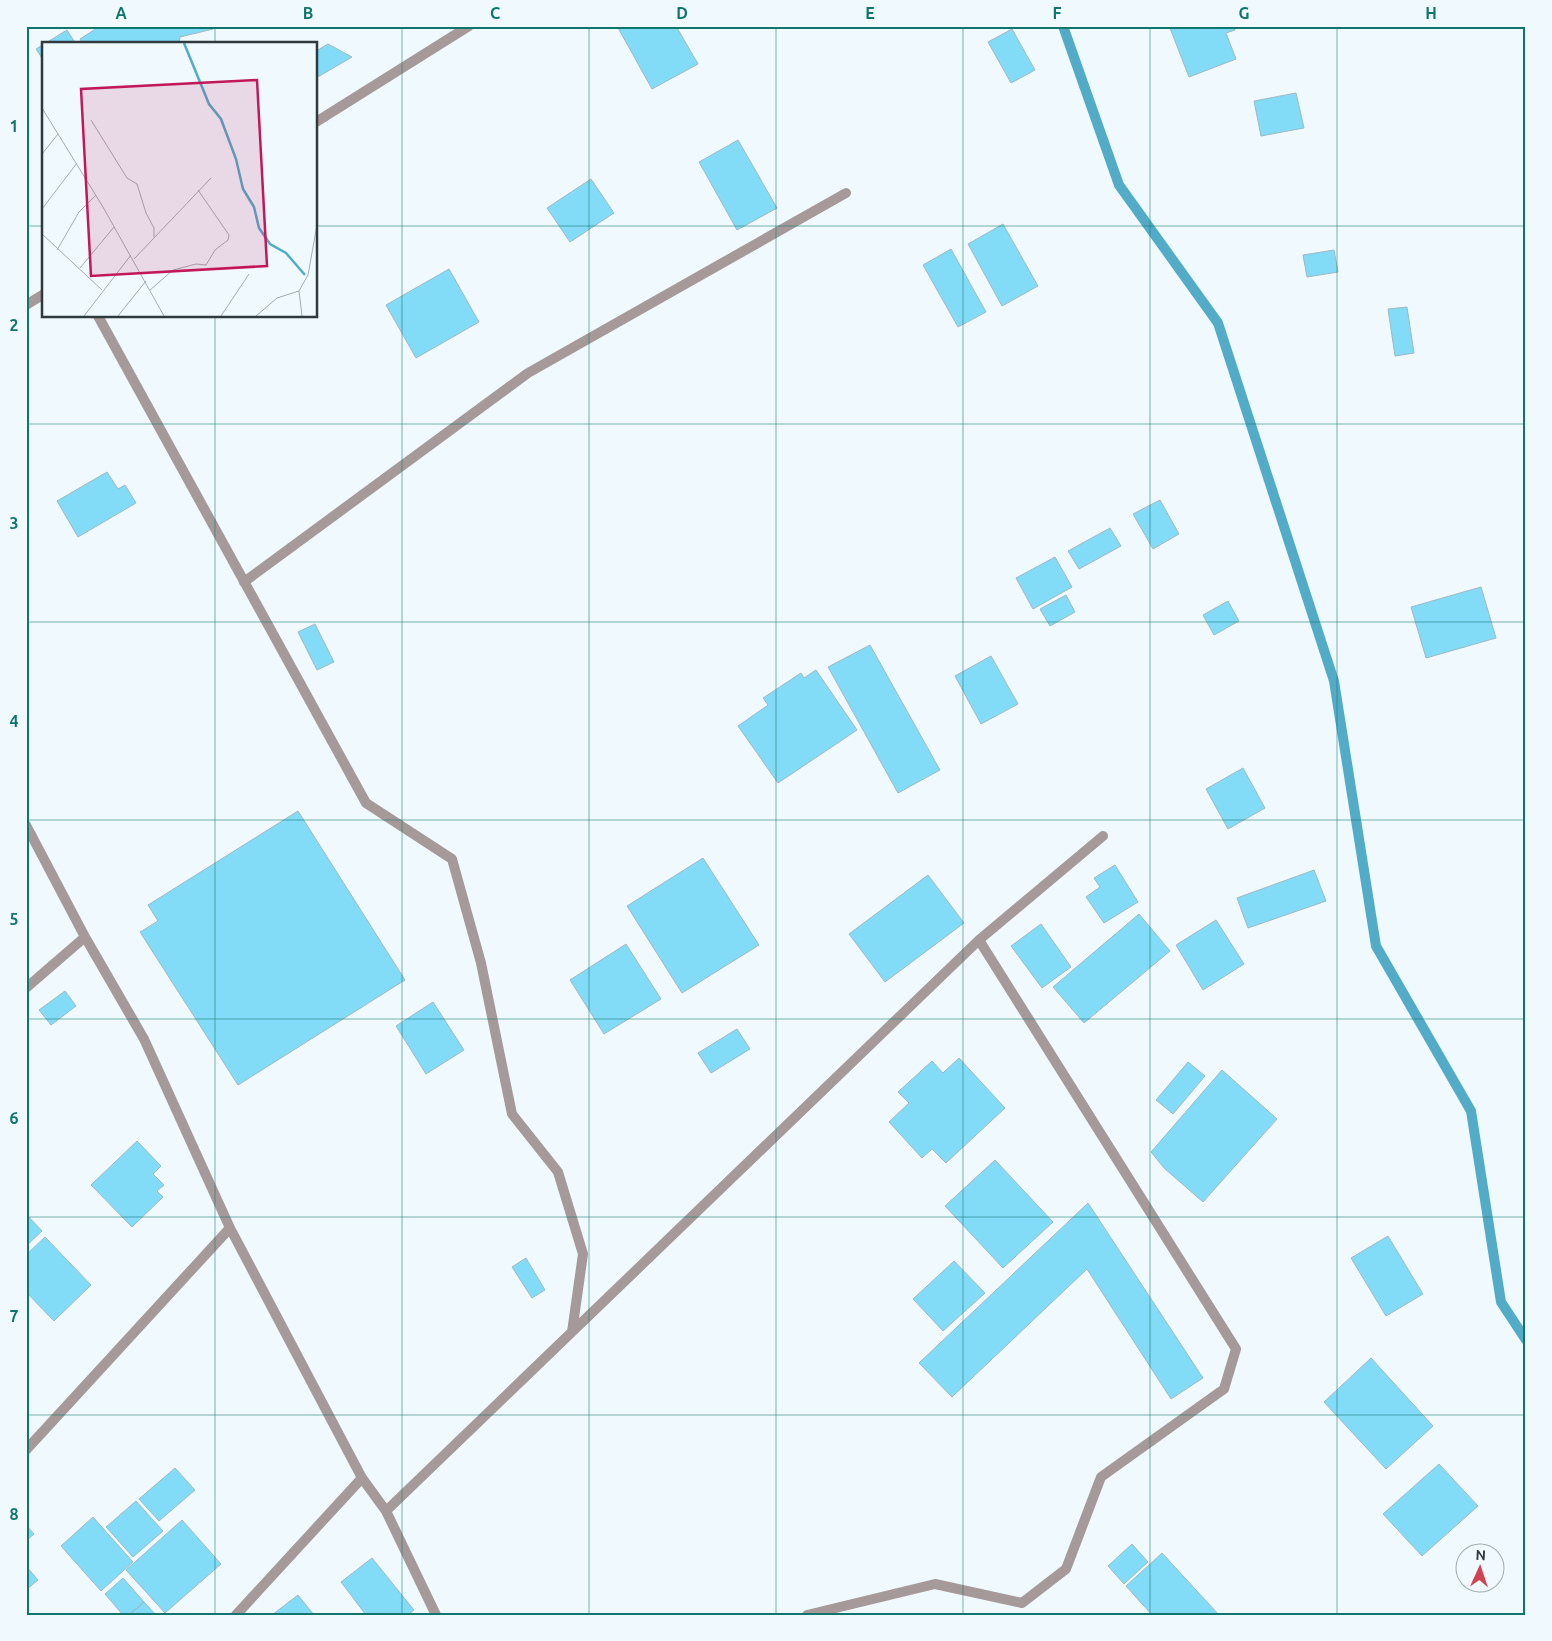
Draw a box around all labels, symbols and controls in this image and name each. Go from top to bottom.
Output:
text: A [115,4,127,22]
text: B [303,4,313,22]
text: C [490,4,500,22]
text: D [676,4,688,22]
text: E [865,4,875,22]
text: F [1053,4,1062,22]
text: G [1238,4,1250,22]
text: H [1425,4,1437,22]
inset map [42,42,318,318]
text: 1 [9,117,19,135]
text: 2 [9,316,19,334]
text: 3 [9,514,19,532]
text: 4 [9,712,19,730]
text: 5 [9,910,19,928]
text: 6 [9,1109,19,1127]
text: 7 [9,1307,19,1325]
text: 8 [9,1505,19,1523]
north arrow [1454,1544,1504,1594]
text: N [1475,1547,1486,1563]

